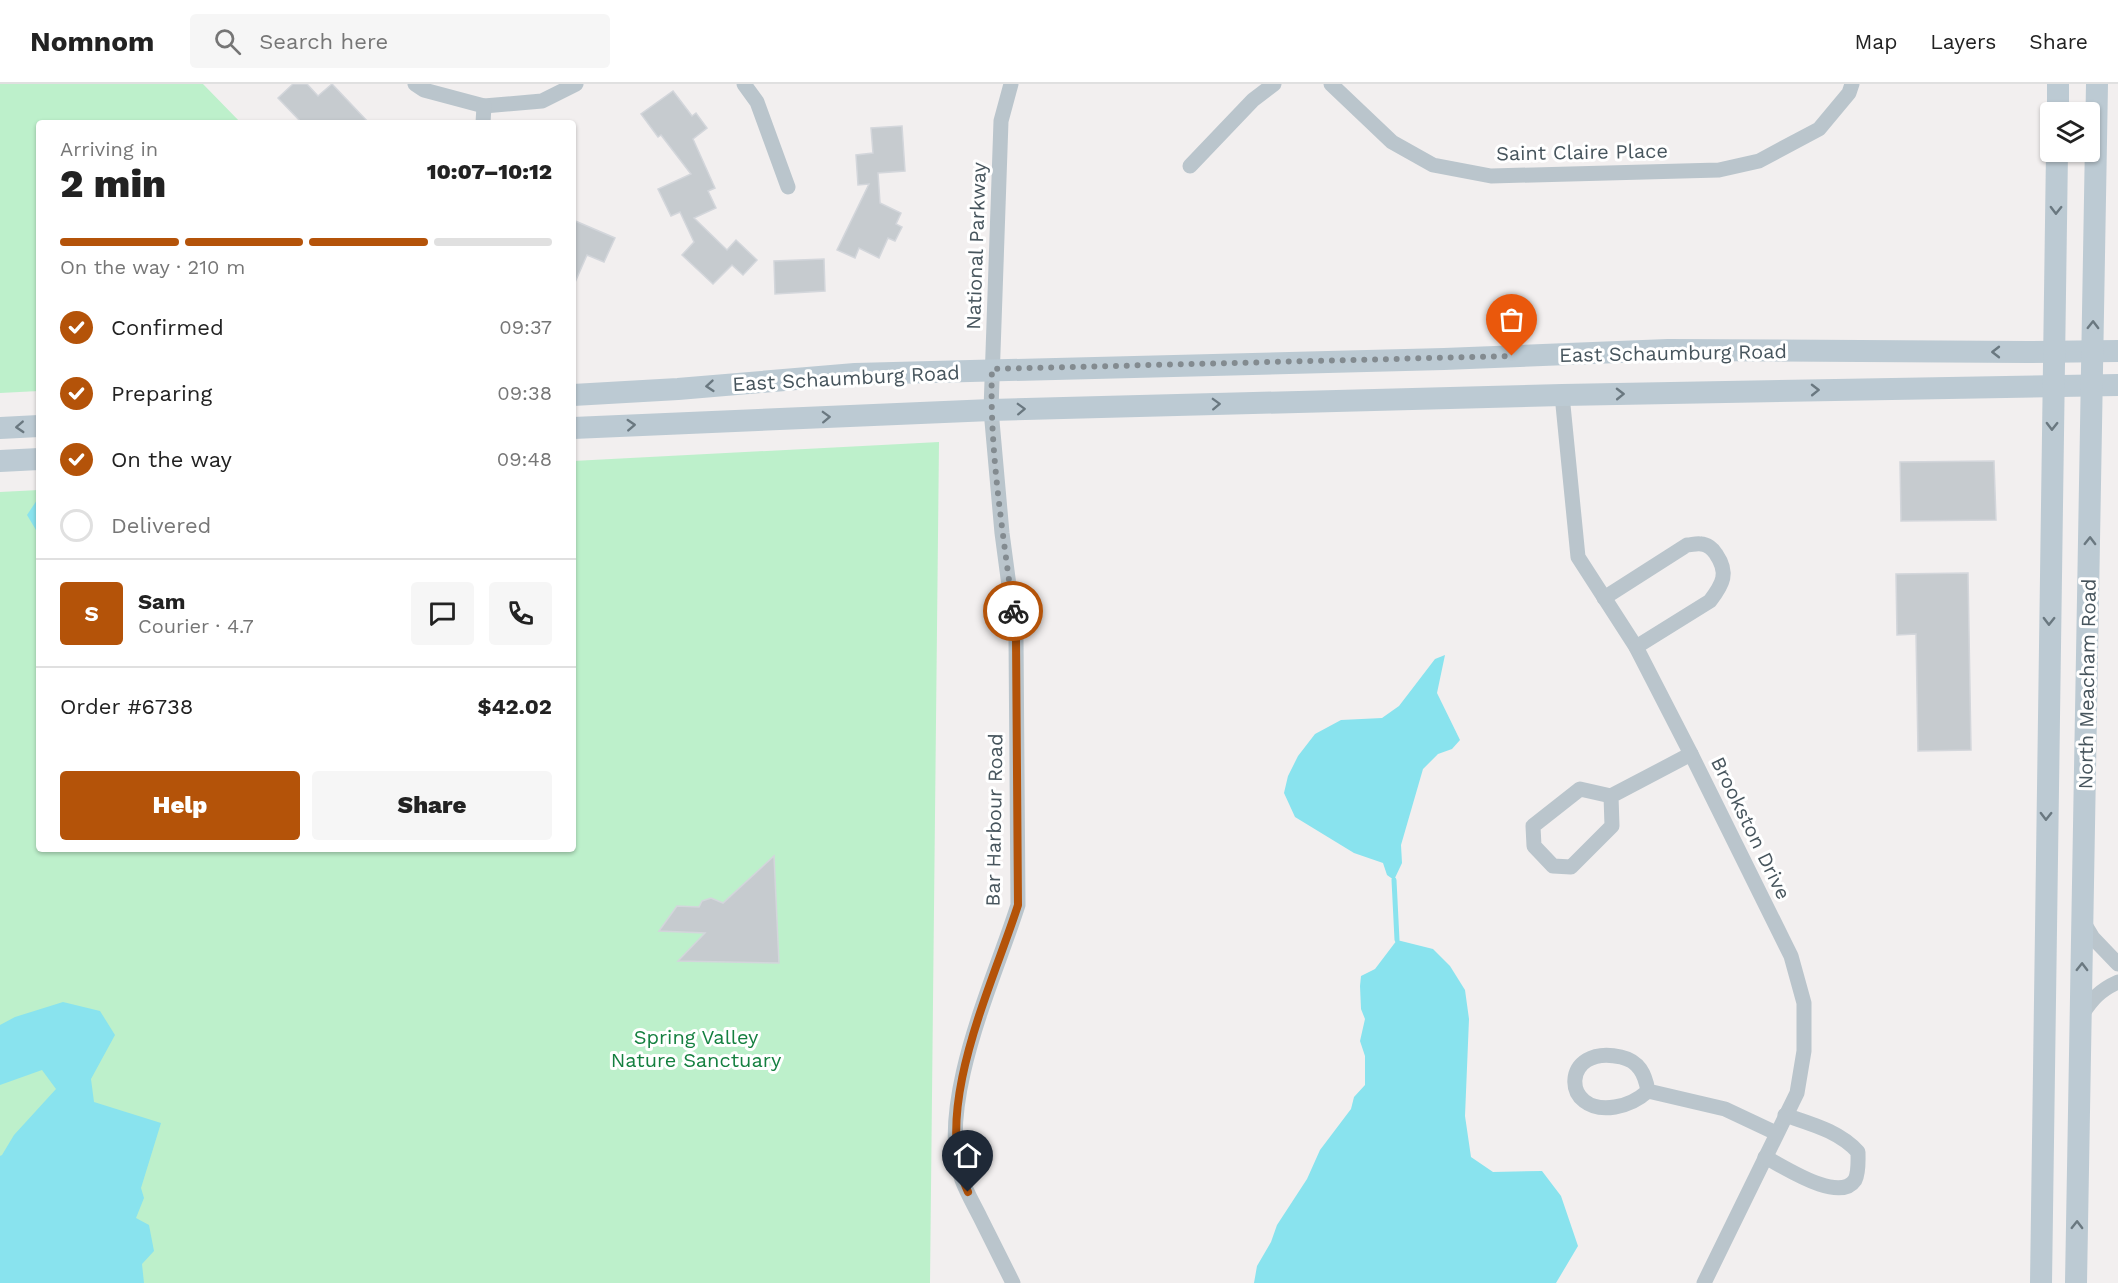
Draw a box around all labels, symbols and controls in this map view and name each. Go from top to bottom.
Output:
search box [190,14,610,68]
text: Nomnom [30,25,154,58]
icon: search [211,25,244,58]
text: Search here [259,29,388,54]
text: Map [1854,29,1897,54]
text: Layers [1930,29,1996,54]
text: Share [2029,29,2088,54]
map controls [2040,102,2100,162]
button: layers [2040,102,2100,162]
text: Arriving in [60,137,158,161]
street label: Saint Claire Place [1496,139,1668,165]
text: 10:07–10:12 [427,159,552,184]
text: 2 min [60,161,166,206]
street label: National Parkway [961,161,991,330]
one-way arrow [2050,205,2062,214]
text: On the way · 210 m [60,255,245,279]
pin [1486,294,1537,356]
icon: bag [1495,303,1528,336]
icon: check [60,311,93,344]
text: Confirmed [111,315,224,340]
text: 09:37 [499,315,552,339]
one-way arrow [2087,320,2099,329]
street label: East Schaumburg Road [1559,339,1787,367]
one-way arrow [1991,346,2000,358]
street label: East Schaumburg Road [732,360,960,396]
icon: check [60,377,93,410]
one-way arrow [705,379,714,392]
text: Preparing [111,381,212,406]
text: 09:38 [497,381,552,405]
one-way arrow [1811,384,1820,396]
one-way arrow [1616,387,1625,400]
one-way arrow [1212,398,1221,410]
one-way arrow [1017,403,1026,415]
one-way arrow [822,410,831,423]
one-way arrow [627,418,636,431]
one-way arrow [15,420,24,433]
one-way arrow [2046,421,2058,430]
icon: check [60,443,93,476]
text: On the way [111,447,232,472]
text: 09:48 [497,447,552,471]
text: Delivered [111,513,211,538]
one-way arrow [2083,536,2096,545]
street label: North Meacham Road [2073,578,2101,790]
courier [983,581,1043,641]
button: chat [411,582,474,645]
button: phone [489,582,552,645]
text: Sam [138,589,186,614]
icon: bike [997,595,1030,628]
text: S [84,601,99,626]
text: Courier · 4.7 [138,614,254,638]
one-way arrow [2043,616,2055,625]
text: Order #6738 [60,694,193,719]
text: $42.02 [477,694,552,719]
street label: Bar Harbour Road [980,733,1008,907]
street label: Brookston Drive [1706,753,1796,903]
button: Help [60,771,300,840]
button: Share [312,771,552,840]
one-way arrow [2040,811,2053,820]
one-way arrow [2076,962,2088,971]
park label: Spring Valley Nature Sanctuary [611,1025,782,1072]
pin [942,1130,993,1192]
icon: home [951,1139,984,1172]
one-way arrow [2071,1220,2083,1229]

